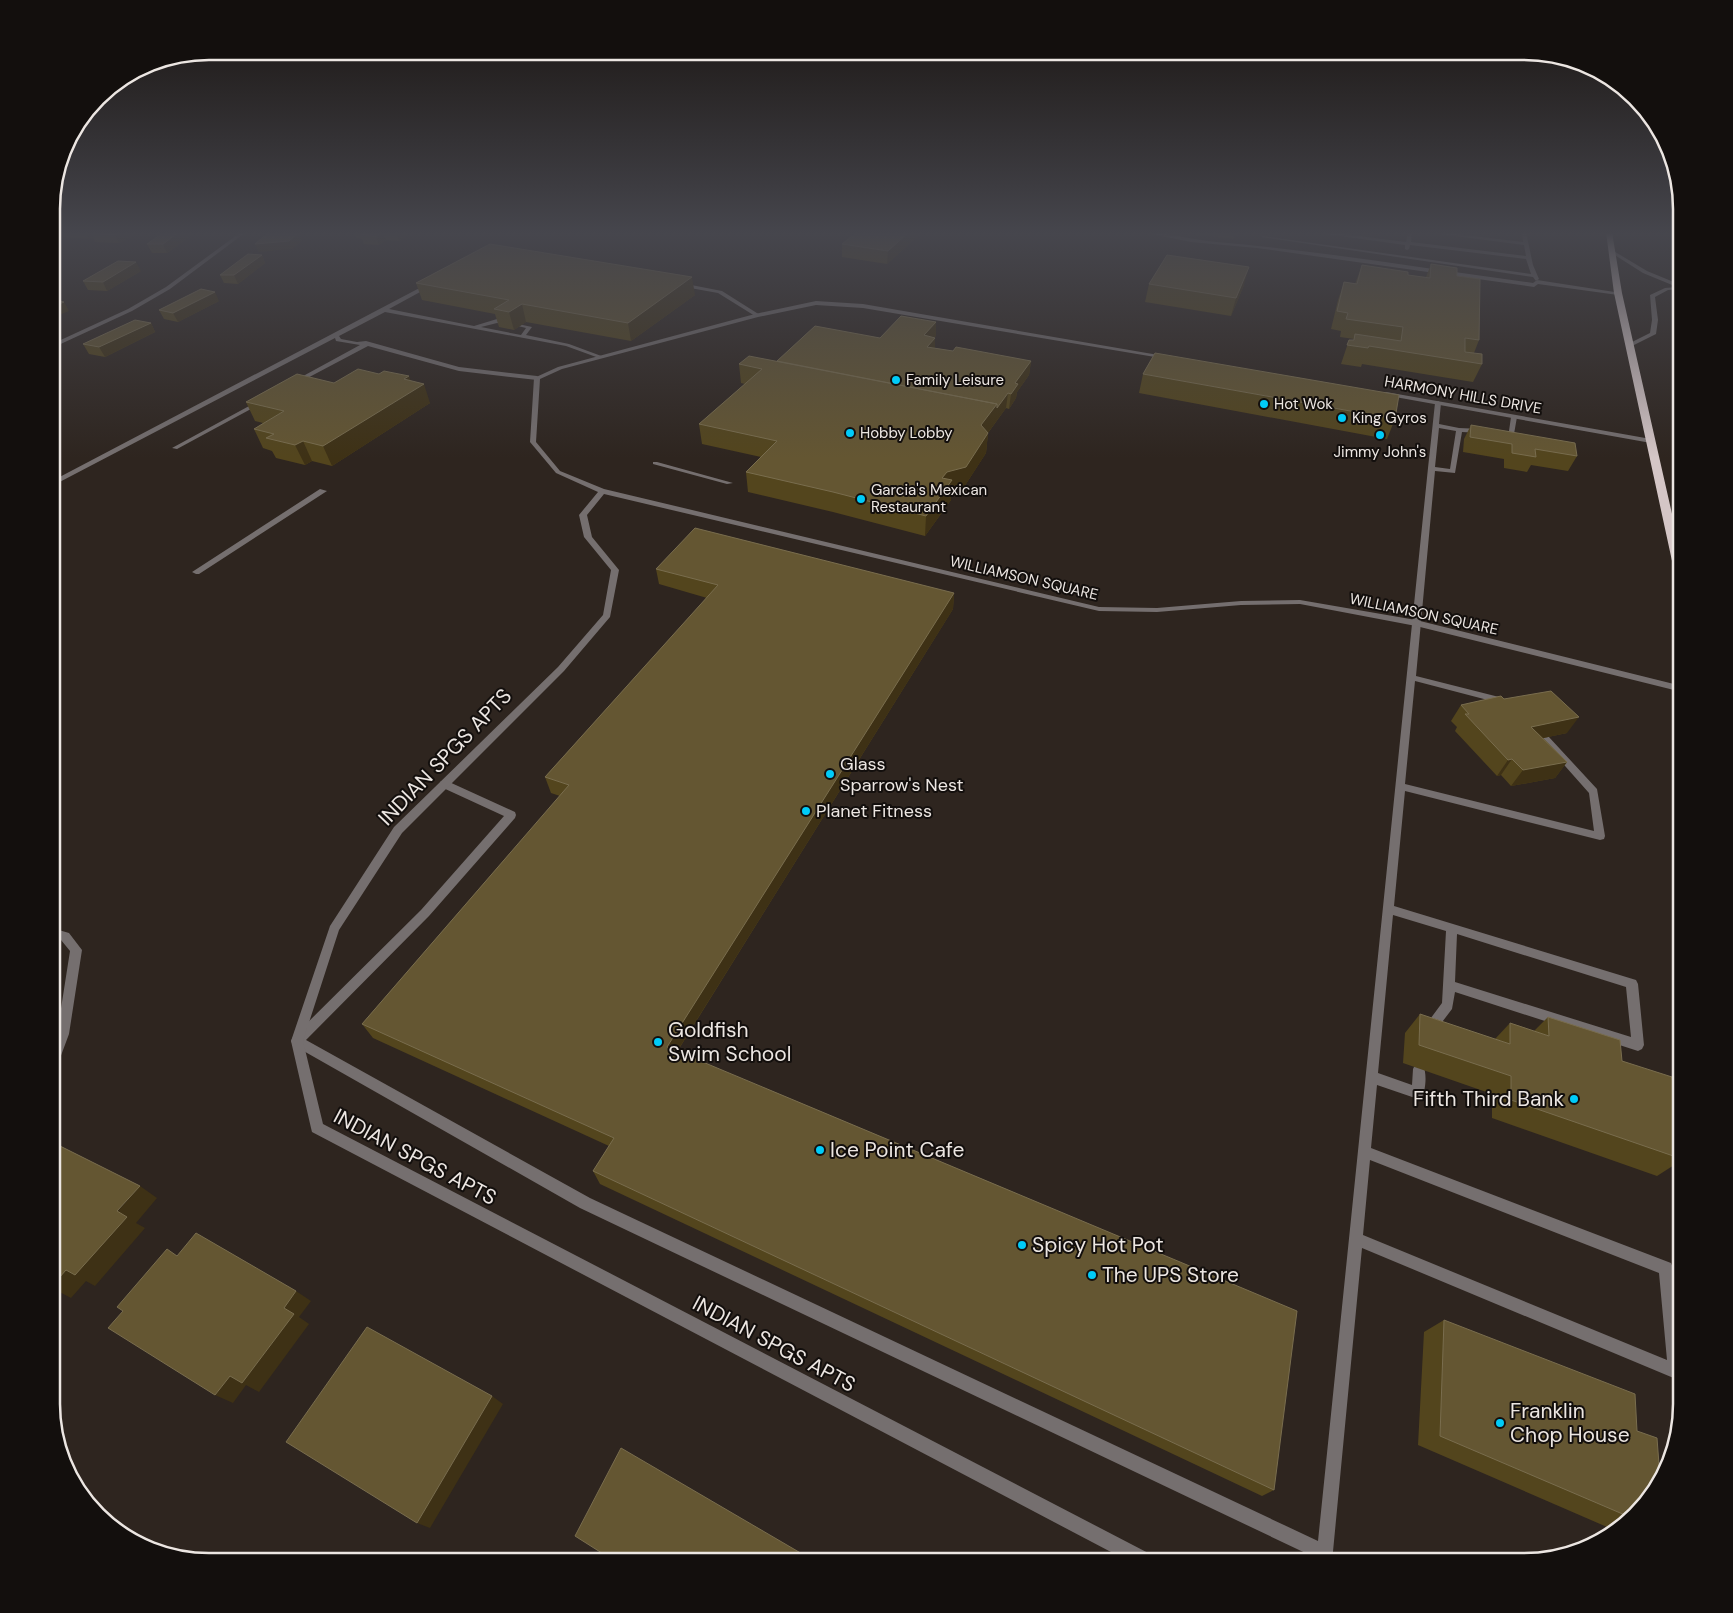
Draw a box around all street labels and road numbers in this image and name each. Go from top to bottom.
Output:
street label: HARMONY HILLS DRIVE [1383,371,1543,419]
street label: WILLIAMSON SQUARE [948,551,1100,605]
street label: WILLIAMSON SQUARE [1348,588,1500,640]
street label: INDIAN SPGS APTS [372,682,518,832]
street label: INDIAN SPGS APTS [329,1102,501,1212]
street label: INDIAN SPGS APTS [688,1289,860,1399]

